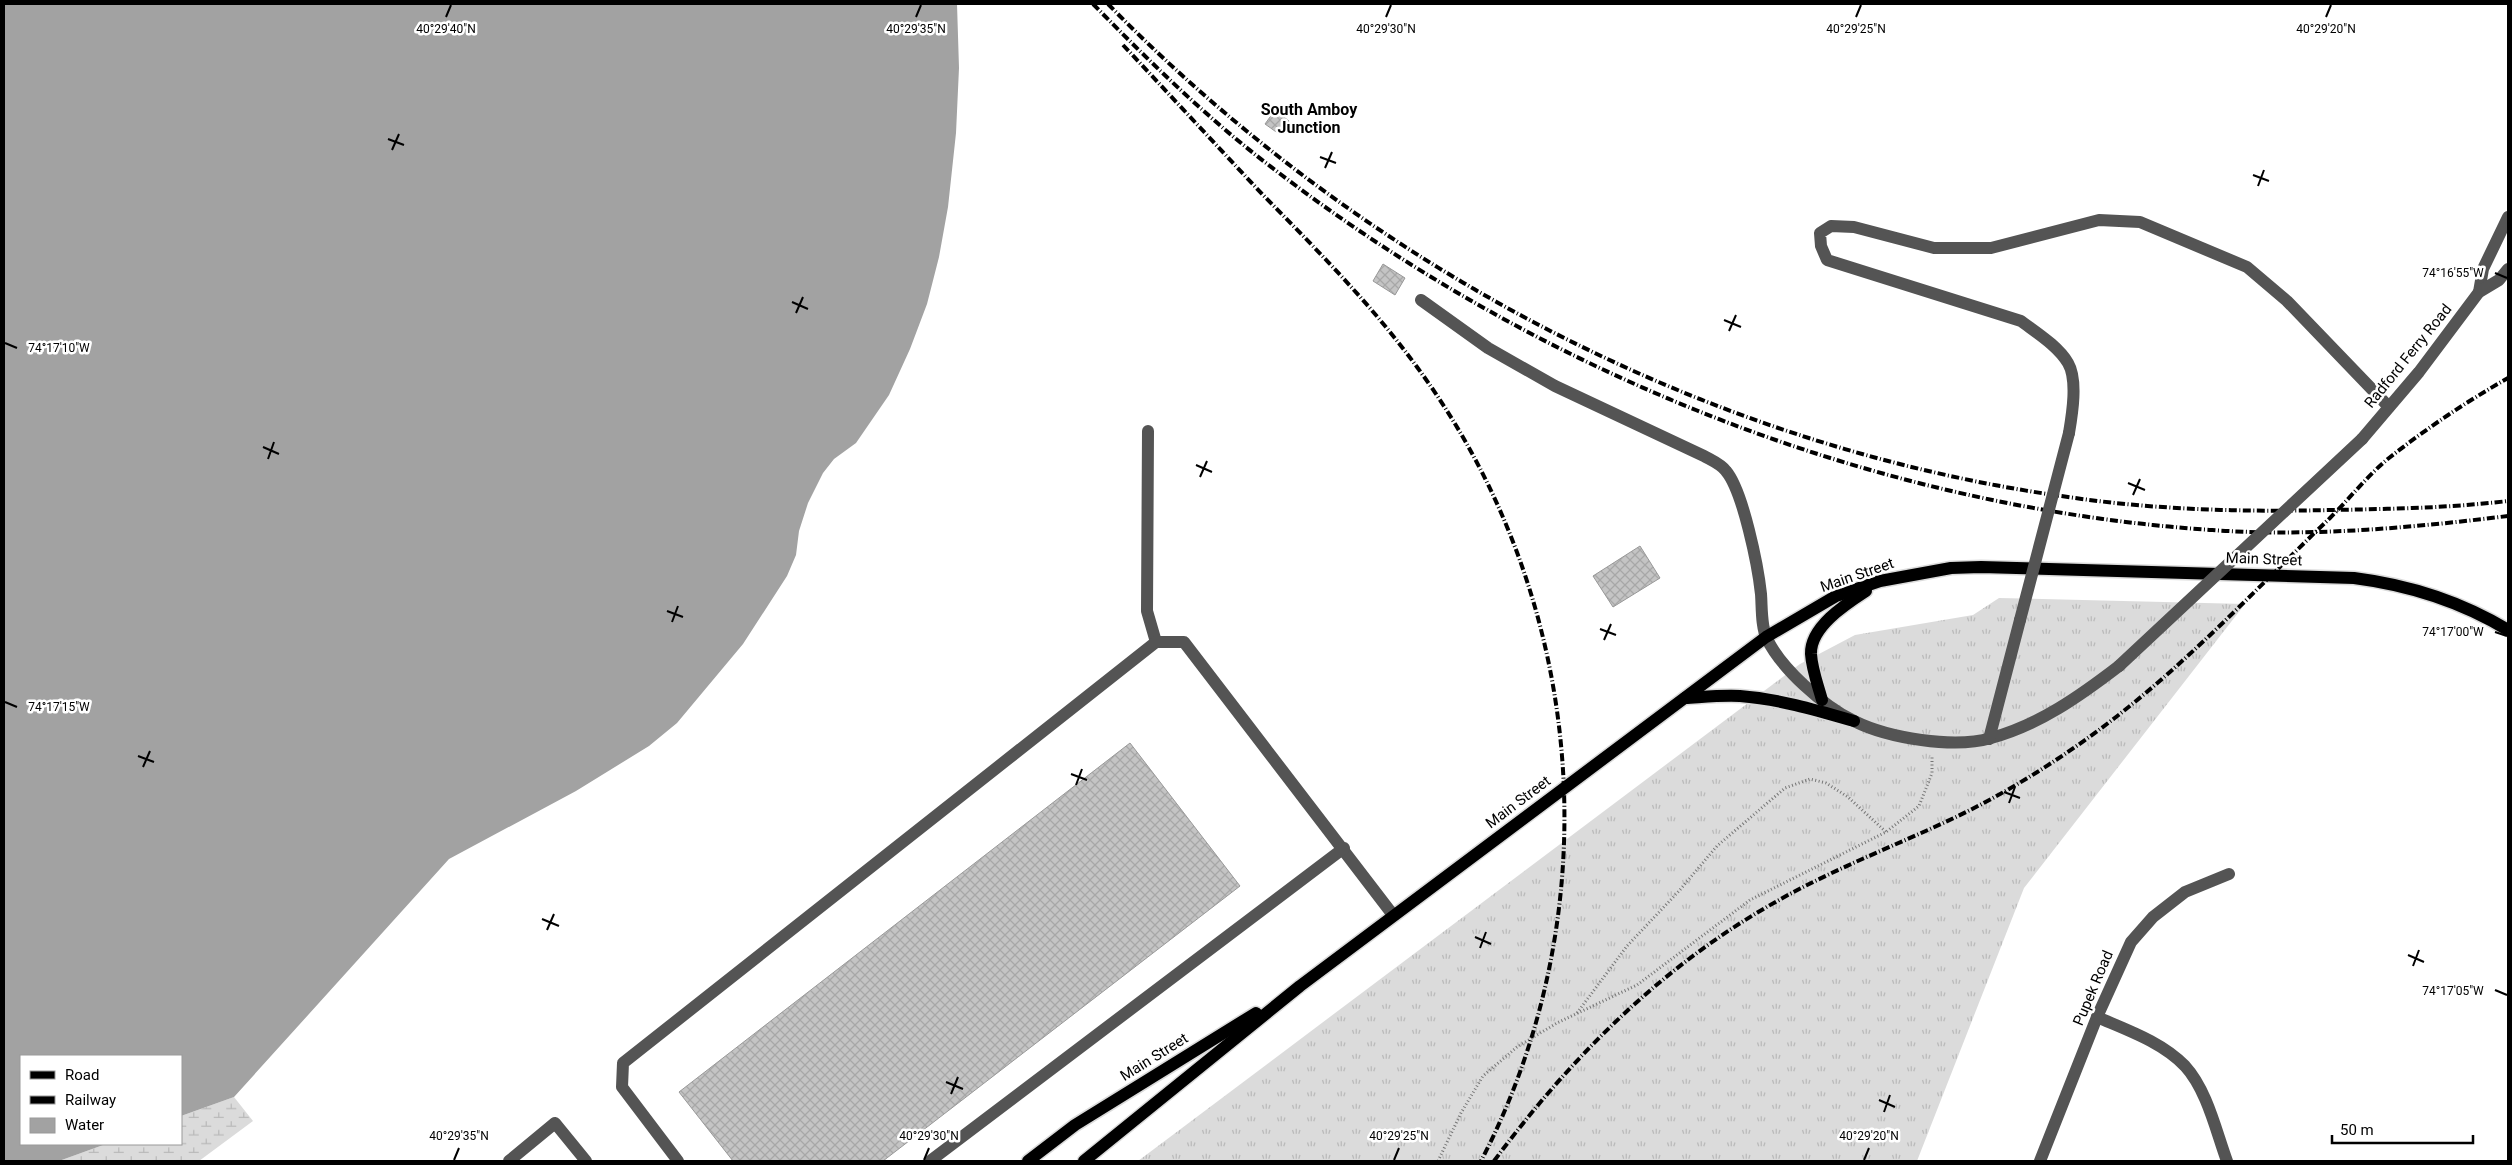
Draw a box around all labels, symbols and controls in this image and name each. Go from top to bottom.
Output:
text: 40°29'40"N [416,22,476,36]
text: 40°29'35"N [886,22,946,36]
text: 40°29'30"N [1356,22,1416,36]
text: 40°29'25"N [1826,22,1886,36]
text: 40°29'20"N [2296,22,2356,36]
district label: South Amboy Junction [1261,100,1358,137]
text: 74°16'55"W [2422,266,2484,280]
street label: Radford Ferry Road [2361,300,2455,412]
text: 74°17'10"W [28,341,90,355]
street label: Main Street [2225,549,2303,569]
street label: Main Street [1818,554,1896,596]
text: 74°17'00"W [2422,625,2484,639]
text: 74°17'15"W [28,700,90,714]
street label: Main Street [1482,772,1554,832]
street label: Pupek Road [2069,948,2117,1028]
text: 74°17'05"W [2422,984,2484,998]
street label: Main Street [1117,1029,1191,1085]
legend [20,1055,182,1145]
text: Road [65,1066,99,1084]
text: Railway [65,1091,116,1109]
scale bar [2332,1112,2473,1144]
text: Water [65,1116,104,1134]
text: 50 m [2340,1121,2374,1139]
text: 40°29'35"N [429,1129,489,1143]
text: 40°29'30"N [899,1129,959,1143]
text: 40°29'25"N [1369,1129,1429,1143]
text: 40°29'20"N [1839,1129,1899,1143]

